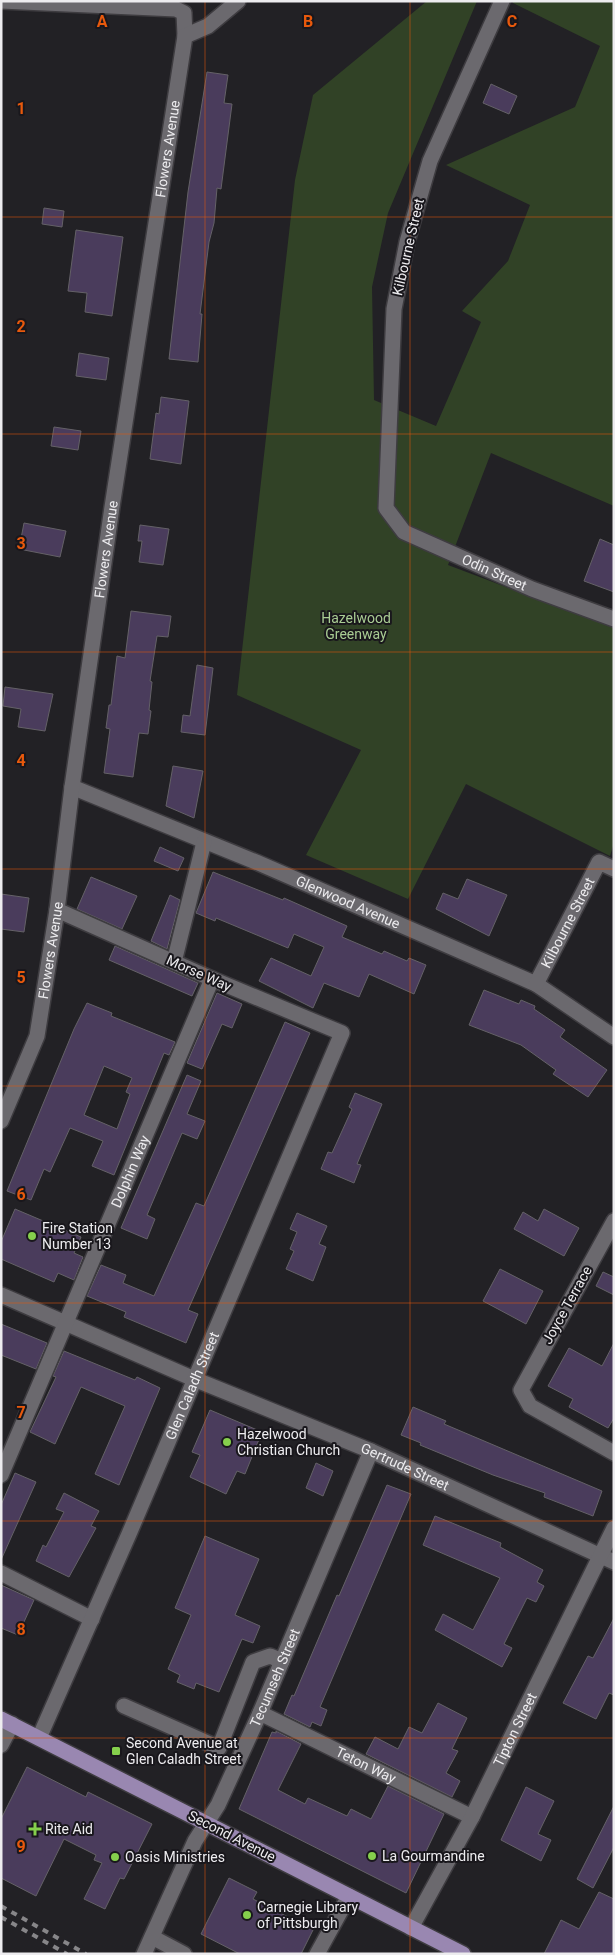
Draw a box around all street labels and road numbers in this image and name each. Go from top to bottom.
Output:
street label: Flowers Avenue [152,99,183,199]
street label: Kilbourne Street [389,196,427,297]
street label: Flowers Avenue [91,499,121,599]
street label: Odin Street [460,551,530,594]
street label: Glenwood Avenue [293,872,402,932]
street label: Kilbourne Street [538,874,598,971]
street label: Flowers Avenue [35,901,66,1000]
street label: Morse Way [164,952,234,995]
street label: Dolphin Way [108,1132,153,1210]
street label: Joyce Terrace [539,1263,595,1347]
street label: Glen Caladh Street [162,1329,222,1442]
street label: Gertrude Street [359,1440,452,1494]
street label: Tecumseh Street [247,1626,303,1730]
street label: Tipton Street [490,1690,540,1769]
street label: Teton Way [333,1743,399,1787]
street label: Second Avenue [186,1807,278,1865]

